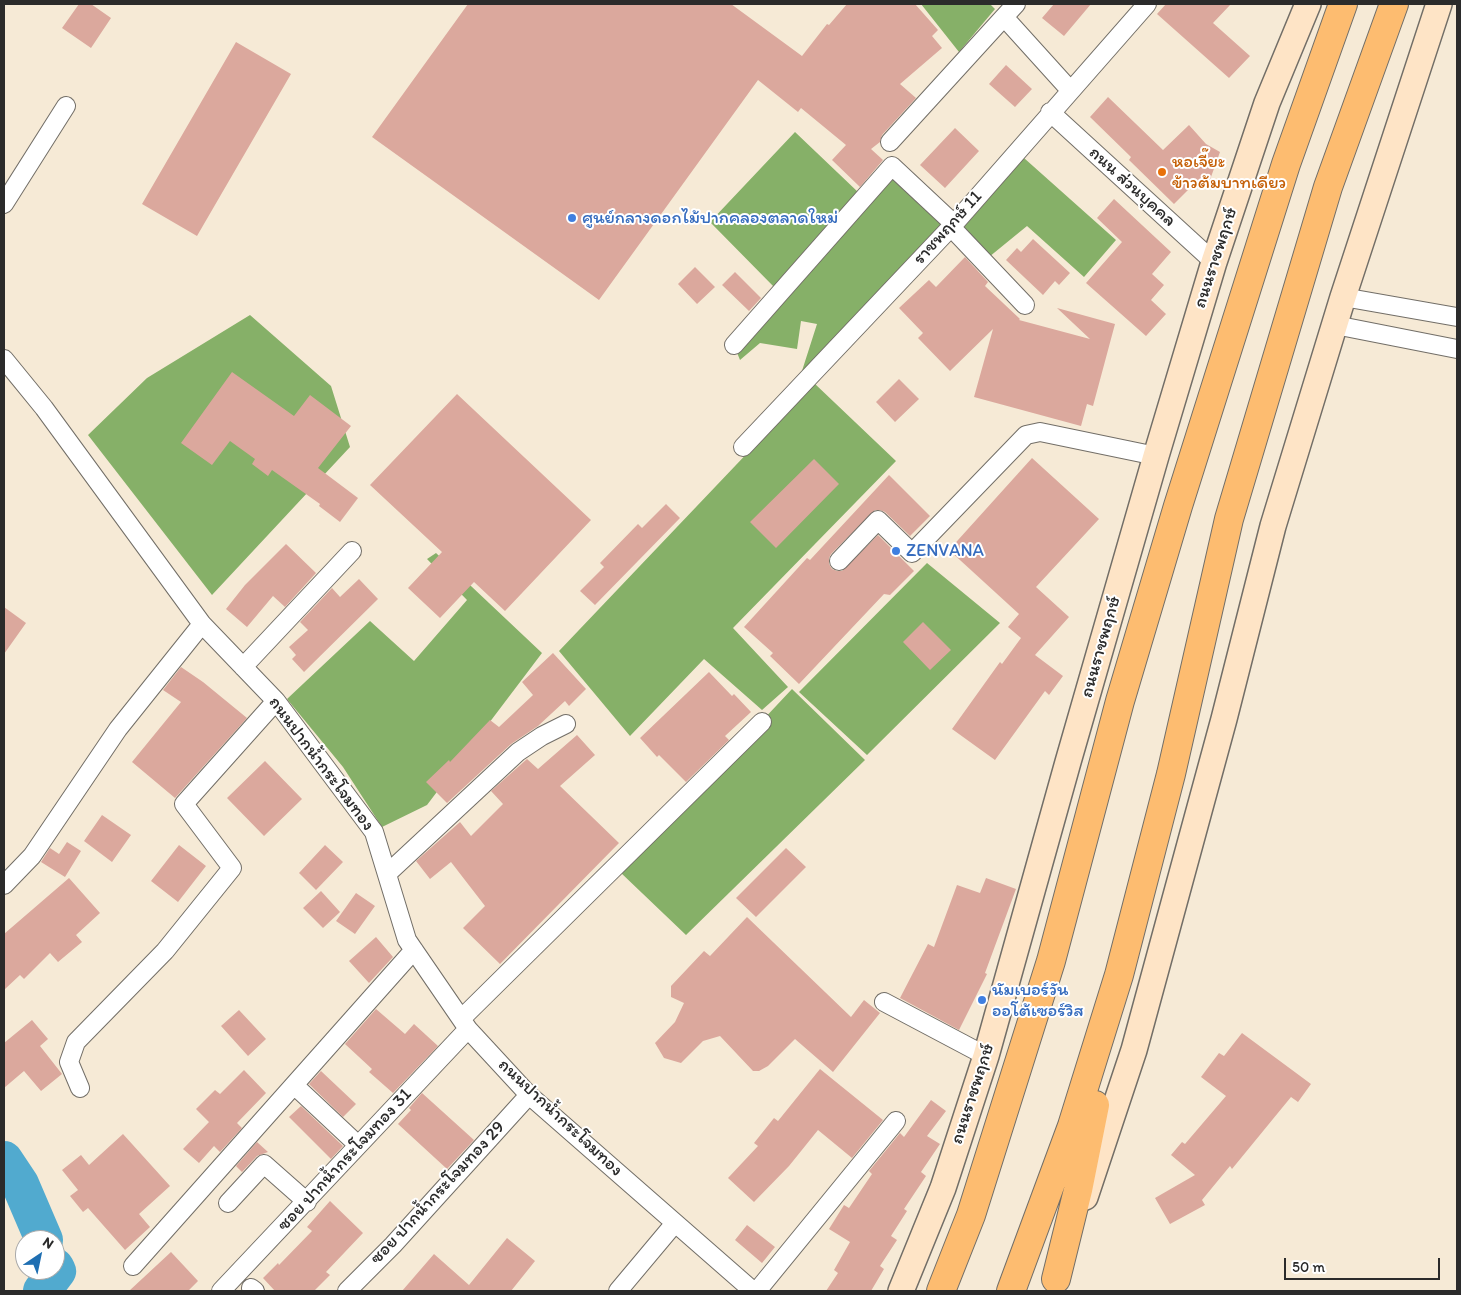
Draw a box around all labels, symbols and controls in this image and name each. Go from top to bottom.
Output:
street label: ถนน ส่วนบุคคล [1084,142,1180,232]
place label: หอเจี๊ยะ ข้าวต้มบาทเดียว [1172,151,1286,193]
marker: หอเจี๊ยะ ข้าวต้มบาทเดียว [1156,166,1168,178]
street label: ราชพฤกษ์ 11 [909,186,987,270]
street label: ถนนราชพฤกษ์ [1190,205,1242,311]
place label: ศูนย์กลางดอกไม้ปากคลองตลาดใหม่ [582,207,838,229]
marker: ศูนย์กลางดอกไม้ปากคลองตลาดใหม่ [566,212,578,224]
place label: ZENVANA [906,540,984,562]
marker: ZENVANA [890,545,902,557]
street label: ถนนราชพฤกษ์ [1076,594,1126,700]
street label: ถนนปากน้ำกระโจมทอง [263,693,379,835]
place label: นัมเบอร์วัน ออโต้เซอร์วิส [992,979,1084,1022]
marker: นัมเบอร์วัน ออโต้เซอร์วิส [976,994,988,1006]
street label: ถนนราชพฤกษ์ [947,1041,999,1147]
street label: ถนนปากน้ำกระโจมทอง [493,1055,627,1181]
street label: ซอย ปากน้ำกระโจมทอง 31 [273,1084,417,1236]
street label: ซอย ปากน้ำกระโจมทอง 29 [366,1117,510,1269]
north arrow [15,1230,65,1280]
text: N [39,1233,57,1253]
scale bar [1286,1248,1442,1280]
text: 50 m [1292,1258,1325,1276]

